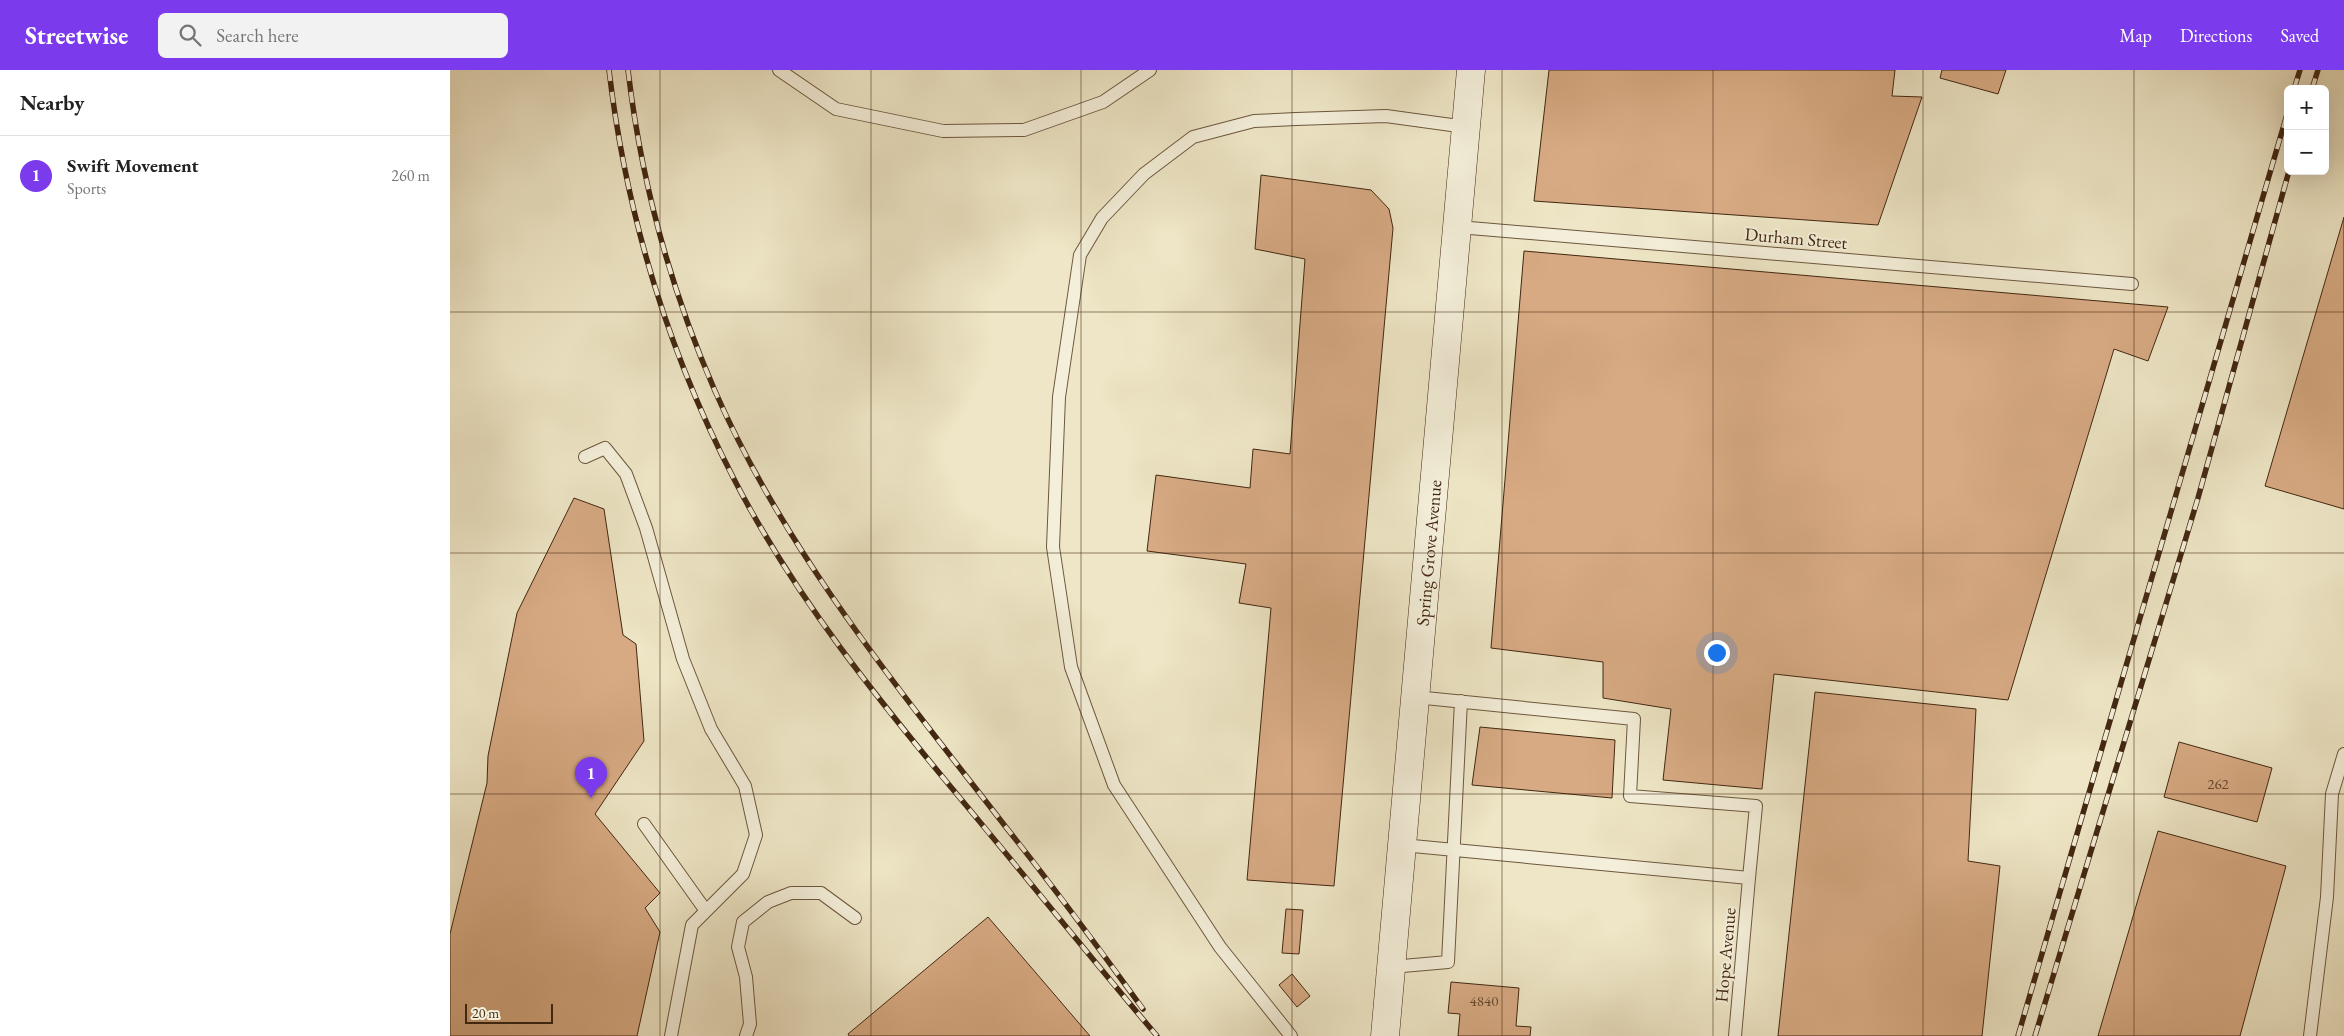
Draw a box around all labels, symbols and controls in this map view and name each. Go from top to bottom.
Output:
search box [158,13,508,58]
text: Streetwise [25,20,128,51]
icon: search [176,21,204,49]
text: Search here [216,23,299,48]
text: Map [2120,24,2152,47]
text: Directions [2180,24,2252,47]
text: Saved [2280,24,2319,47]
map controls [2284,85,2329,175]
button: + [2284,85,2329,130]
text: Nearby [20,89,84,116]
button: − [2284,130,2329,175]
text: Swift Movement [67,153,199,178]
text: 1 [32,165,40,186]
text: 260 m [391,165,430,186]
text: Sports [67,178,106,199]
street label: Durham Street [1744,222,1848,254]
street label: Spring Grove Avenue [1410,479,1446,627]
your location [1704,640,1730,666]
pin: 1 [575,757,607,798]
house number: 262 [2207,774,2230,793]
street label: Hope Avenue [1709,907,1741,1003]
house number: 4840 [1470,991,1498,1010]
scale bar [465,1001,552,1024]
text: 20 m [472,1004,499,1022]

